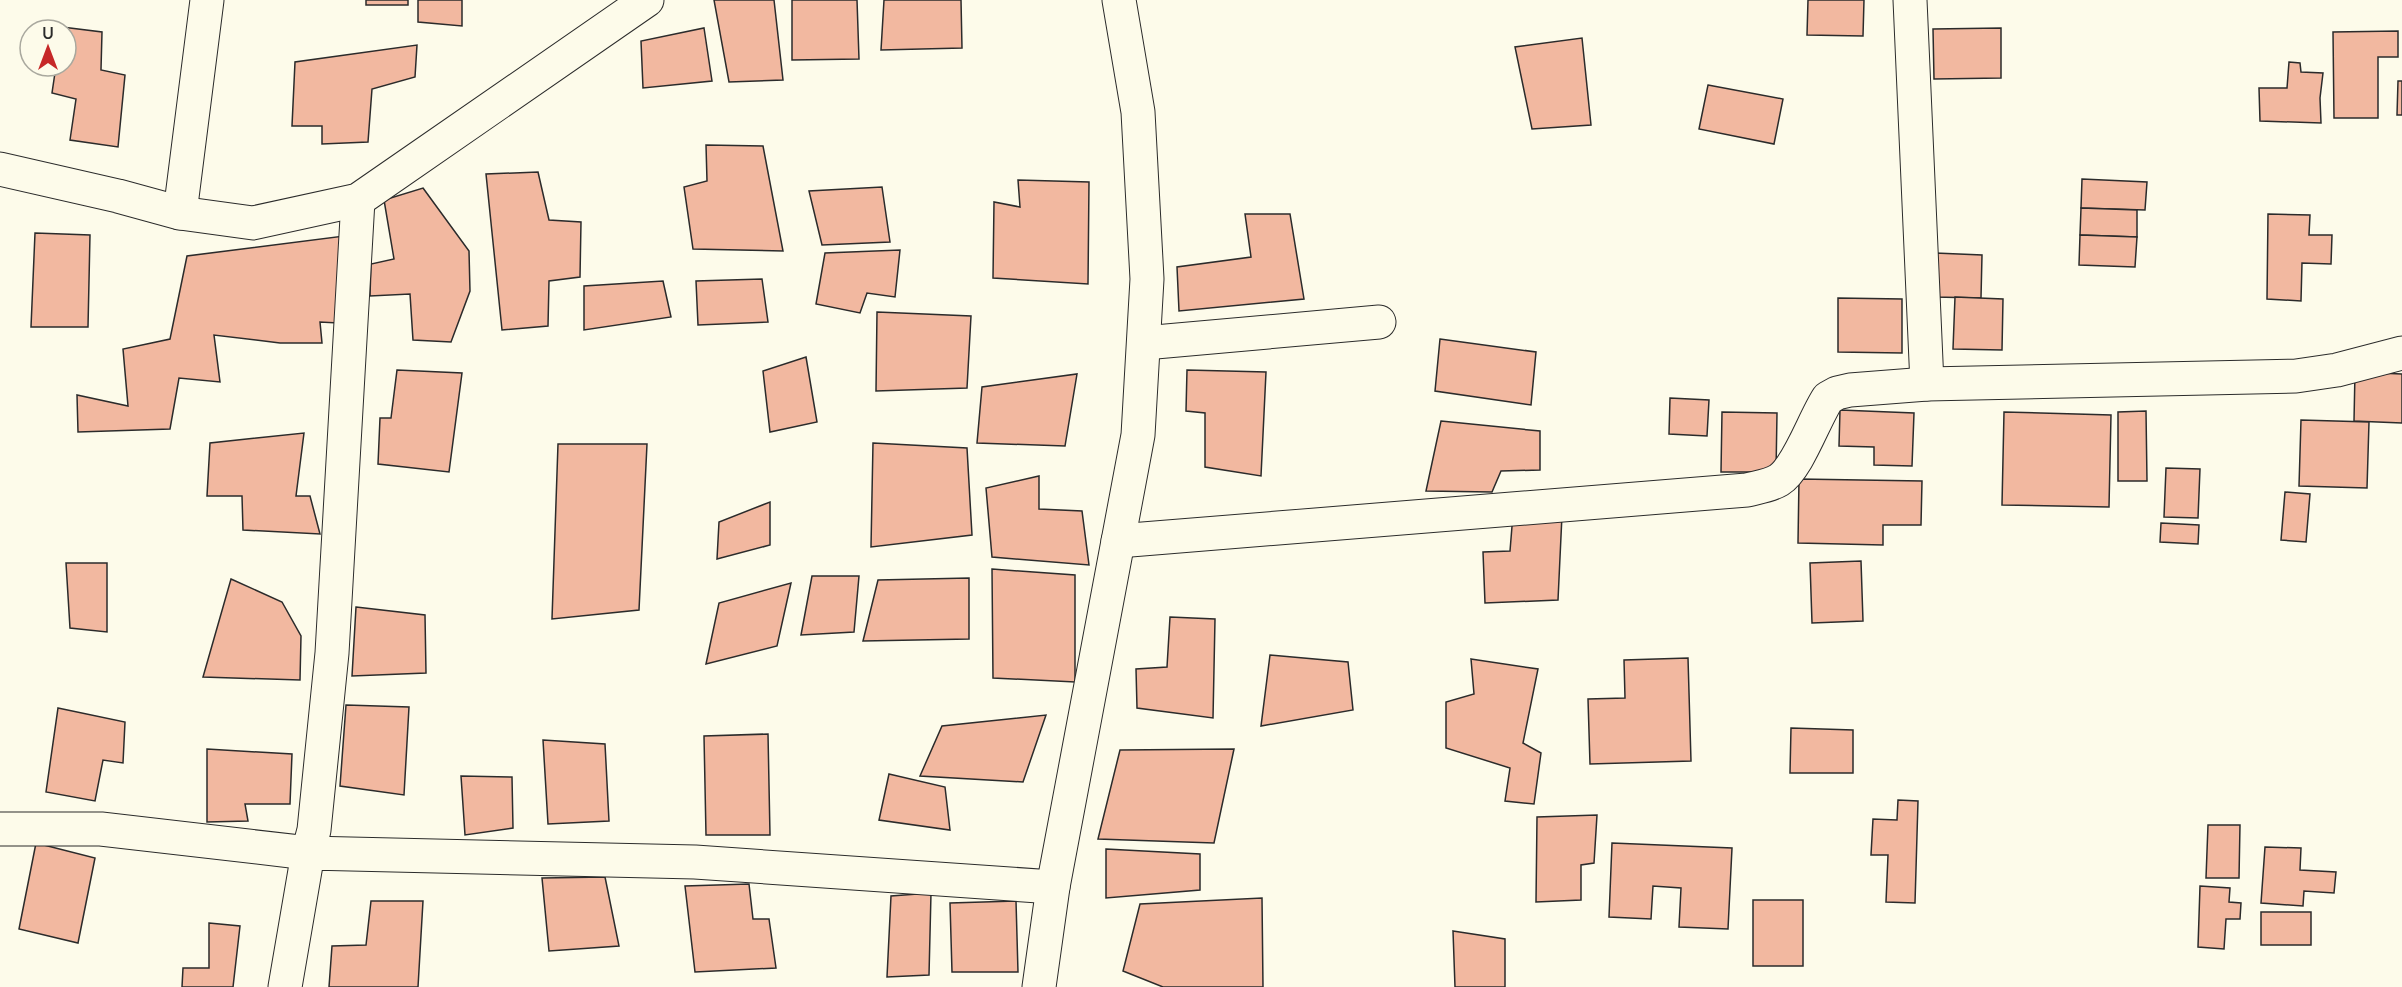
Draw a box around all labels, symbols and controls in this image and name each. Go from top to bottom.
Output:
north arrow [18,18,78,78]
text: U [42,22,54,44]

